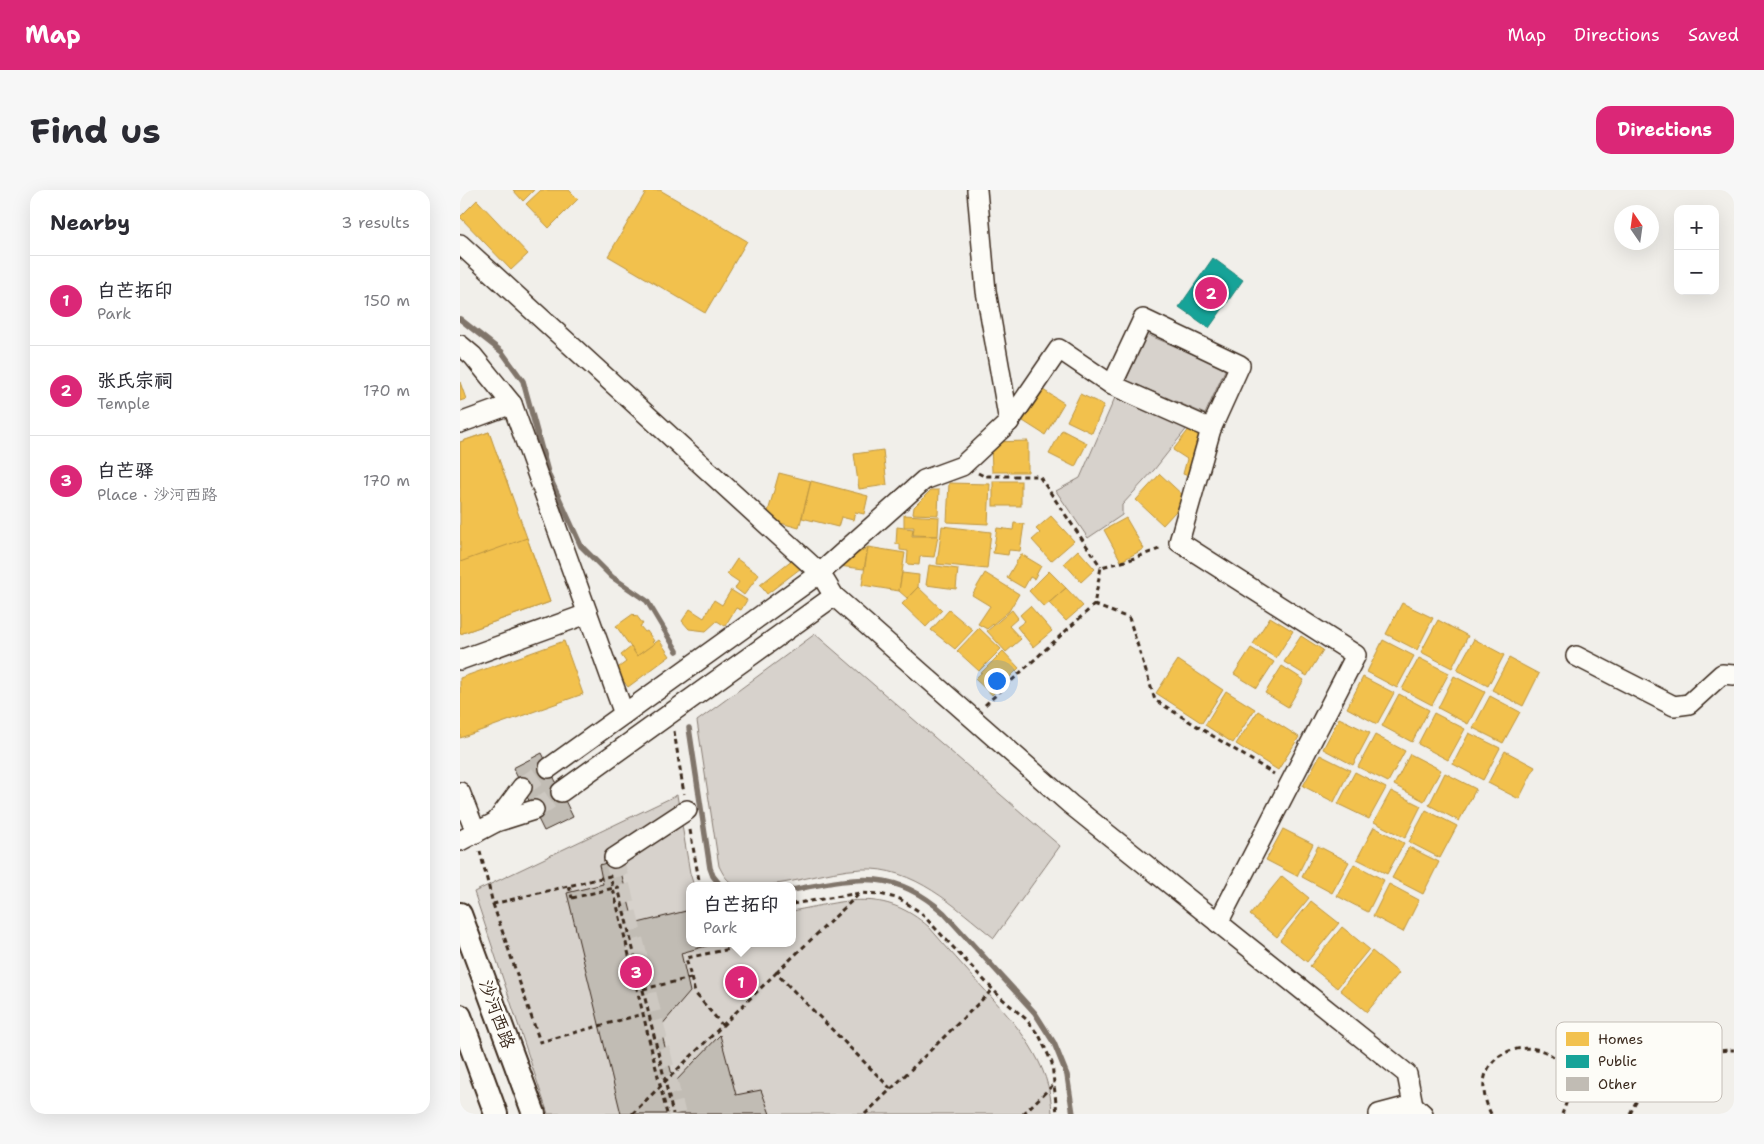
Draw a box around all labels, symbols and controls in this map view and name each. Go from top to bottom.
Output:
text: Map [25,19,81,51]
text: Map [1508,23,1546,47]
text: Directions [1574,23,1660,47]
text: Saved [1688,23,1739,47]
button: Directions [1596,106,1734,154]
text: Find us [30,107,161,154]
north arrow [1614,205,1659,250]
map controls [1674,205,1719,295]
button: + [1674,205,1719,250]
text: Nearby [50,209,130,237]
text: 3 results [341,212,410,233]
button: − [1674,250,1719,295]
pin: 2 [1195,274,1227,312]
text: 白芒拓印 [97,278,173,303]
text: 1 [62,290,70,311]
text: 150 m [363,290,410,311]
text: Park [97,303,131,324]
text: 张氏宗祠 [97,368,173,393]
text: 2 [60,380,72,401]
text: 170 m [363,380,410,401]
text: Temple [97,393,150,414]
text: 白芒驿 [97,458,154,483]
text: 3 [60,470,72,491]
text: 170 m [363,470,410,491]
text: Place · 沙河西路 [97,484,217,505]
your location [984,668,1010,694]
popup [686,882,796,947]
text: 白芒拓印 [703,892,779,917]
text: Park [703,917,737,938]
pin: 3 [620,953,652,991]
pin: 1 [725,963,757,1001]
street label: 沙河西路 [473,976,521,1052]
legend [1556,1022,1722,1102]
text: Homes [1598,1030,1643,1048]
text: Public [1598,1052,1637,1070]
text: Other [1598,1075,1637,1093]

